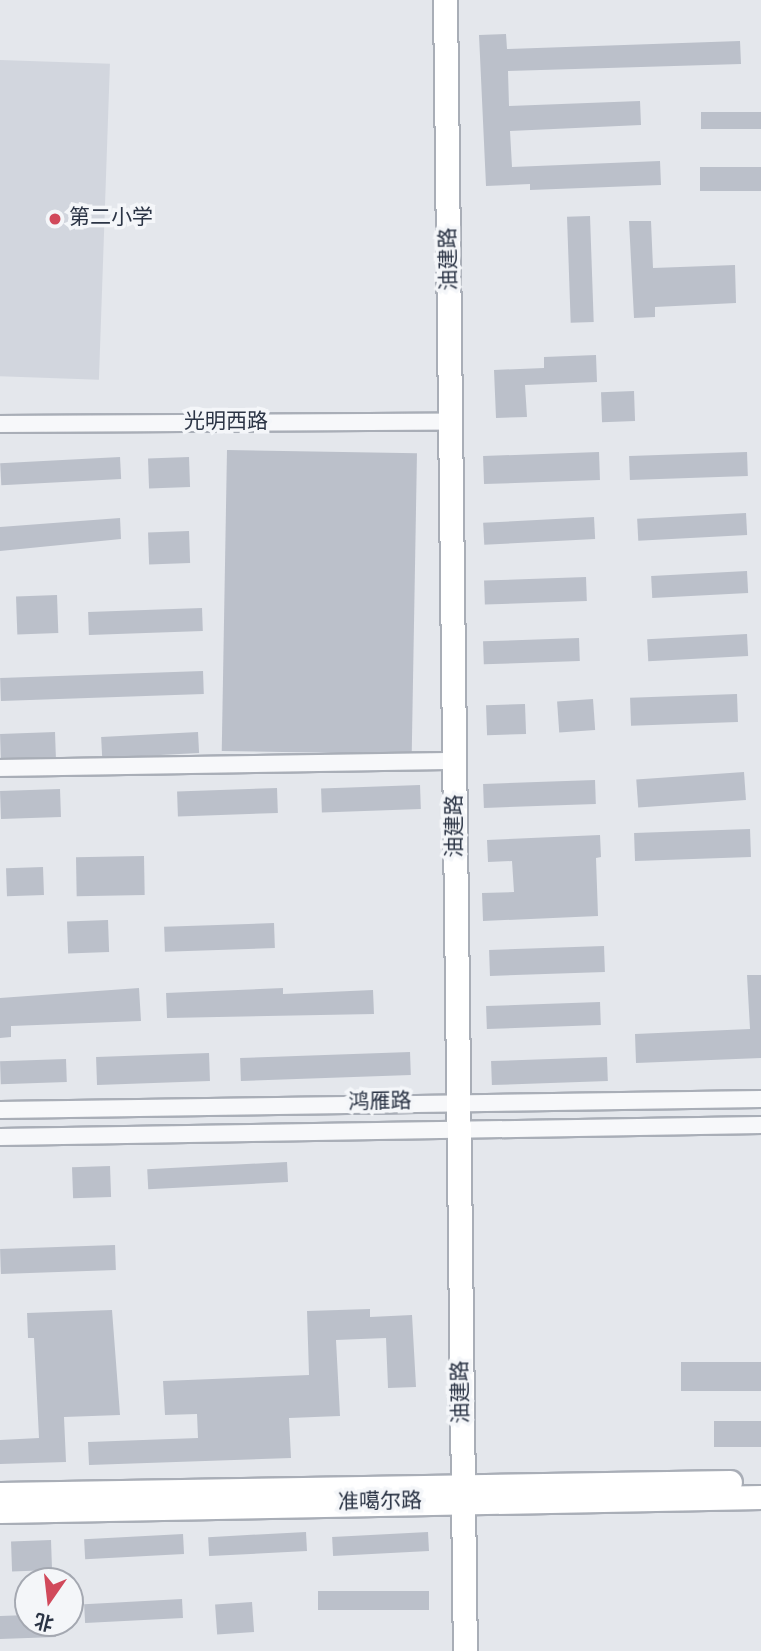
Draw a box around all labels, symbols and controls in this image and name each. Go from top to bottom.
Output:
place label: 第二小学 [69,206,153,232]
marker: 第二小学 [47,211,63,227]
street label: 油建路 [437,227,463,291]
street label: 光明西路 [184,410,268,436]
street label: 油建路 [443,795,469,857]
street label: 鸿雁路 [348,1090,412,1116]
street label: 油建路 [449,1360,475,1424]
street label: 准噶尔路 [338,1490,422,1516]
north arrow [14,1567,84,1637]
text: 北 [32,1606,57,1634]

